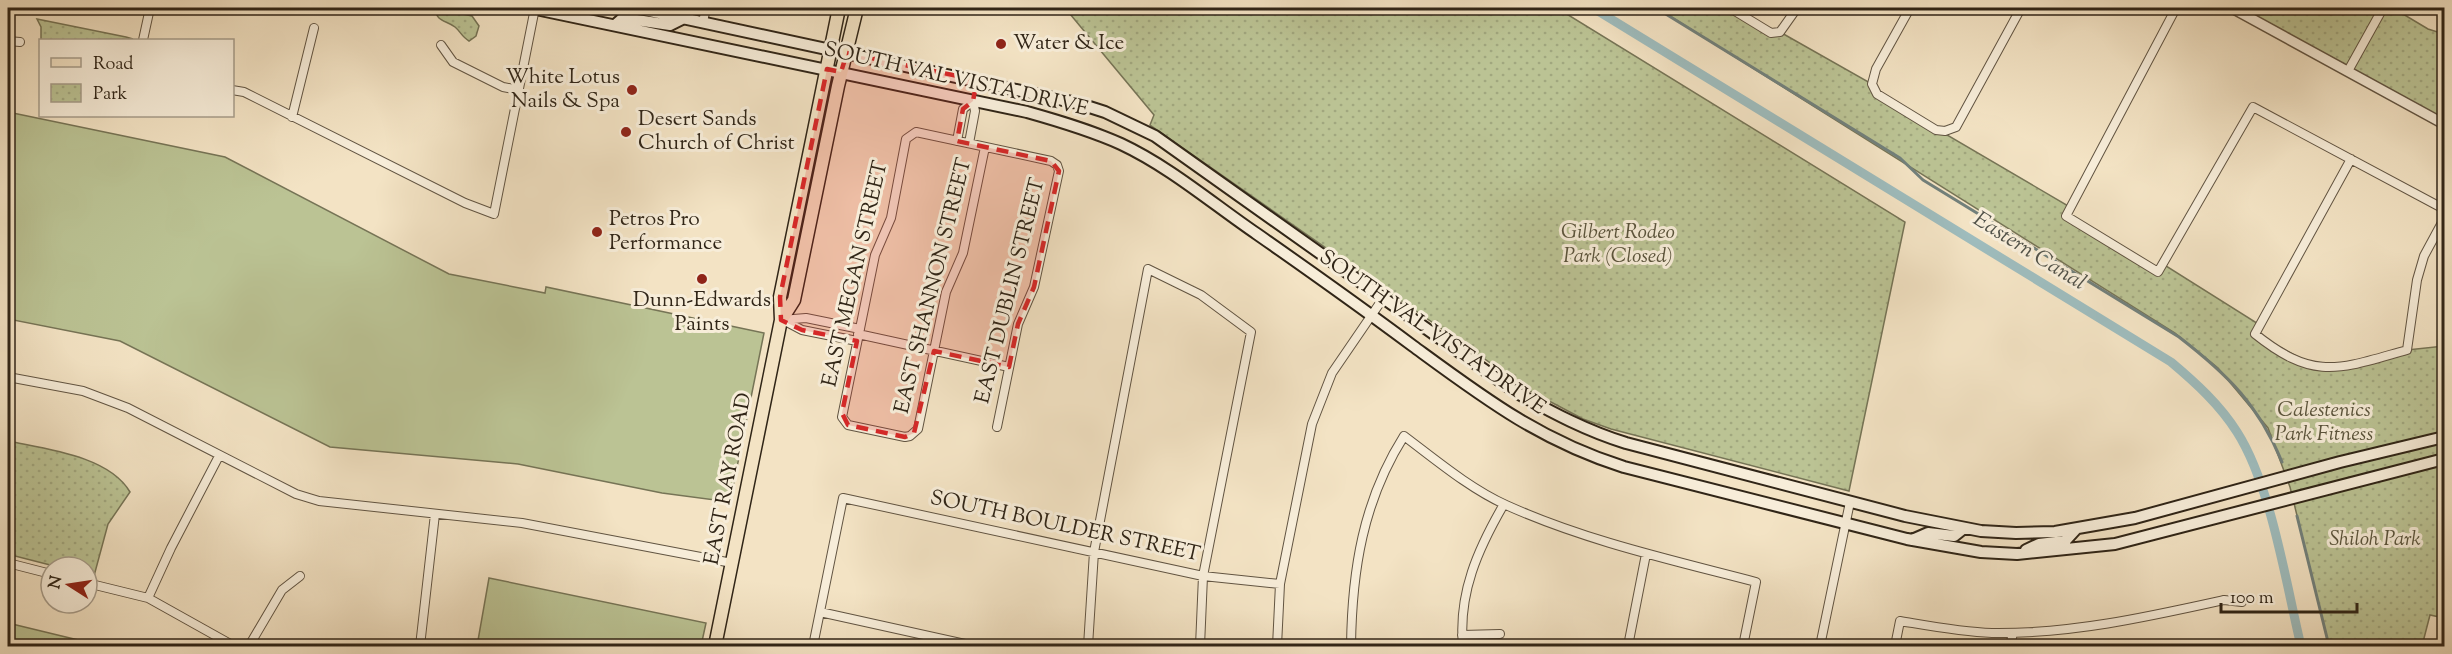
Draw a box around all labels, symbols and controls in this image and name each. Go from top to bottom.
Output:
place label: Water & Ice [1013,29,1124,59]
street label: SOUTH VAL VISTA DRIVE [821,35,1091,125]
marker: Water & Ice [994,37,1008,51]
legend [39,39,234,117]
text: Road [93,52,133,78]
place label: White Lotus Nails & Spa [505,63,620,117]
text: Park [93,82,128,108]
marker: White Lotus Nails & Spa [625,83,639,97]
place label: Desert Sands Church of Christ [638,105,795,159]
marker: Desert Sands Church of Christ [619,125,633,139]
street label: EAST SHANNON STREET [888,155,980,417]
street label: EAST MEGAN STREET [815,158,897,390]
street label: EAST DUBLIN STREET [968,175,1054,407]
place label: Petros Pro Performance [609,205,722,259]
water label: Eastern Canal [1966,205,2092,300]
park label: Gilbert Rodeo Park (Closed) [1561,218,1675,272]
marker: Petros Pro Performance [590,225,604,239]
street label: SOUTH VAL VISTA DRIVE [1313,243,1552,423]
marker: Dunn-Edwards Paints [695,272,709,286]
place label: Dunn-Edwards Paints [633,286,771,340]
street label: EAST RAY ROAD [698,390,760,568]
park label: Calestenics Park Fitness [2275,396,2373,450]
street label: SOUTH BOULDER STREET [927,484,1203,570]
park label: Shiloh Park [2329,525,2421,555]
north arrow [39,555,99,615]
text: N [44,574,69,591]
scale bar [2221,576,2358,614]
text: 100 m [2230,586,2274,612]

